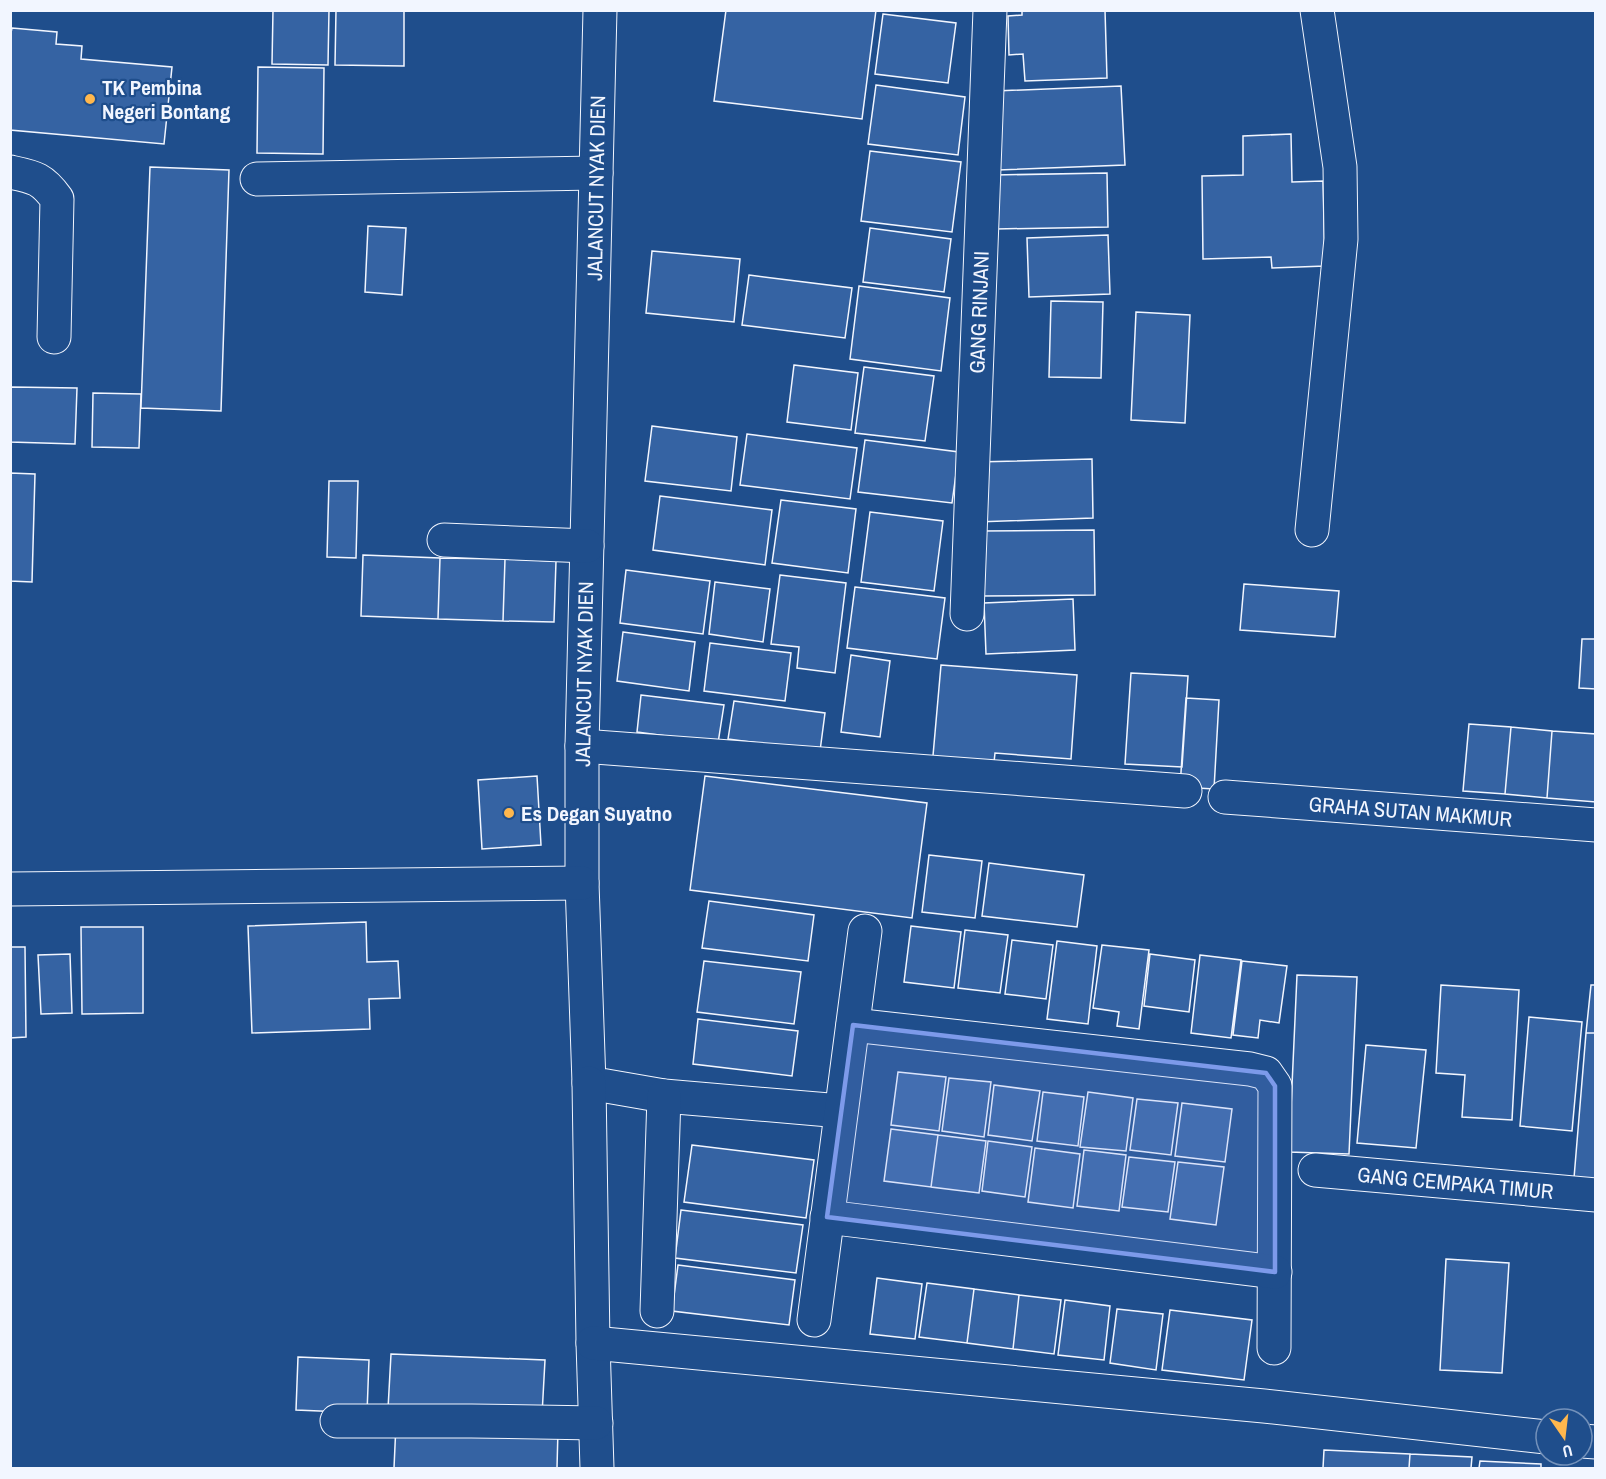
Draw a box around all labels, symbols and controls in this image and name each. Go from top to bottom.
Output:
place label: TK Pembina Negeri Bontang [102,73,231,126]
marker: TK Pembina Negeri Bontang [83,92,97,106]
street label: JALANCUT NYAK DIEN [580,95,612,281]
street label: GANG RINJANI [962,250,995,374]
street label: JALANCUT NYAK DIEN [568,581,600,767]
street label: GRAHA SUTAN MAKMUR [1308,789,1513,833]
place label: Es Degan Suyatno [521,799,672,828]
marker: Es Degan Suyatno [502,806,516,820]
street label: GANG CEMPAKA TIMUR [1356,1159,1555,1206]
north arrow [1534,1407,1594,1467]
text: U [1560,1440,1575,1463]

